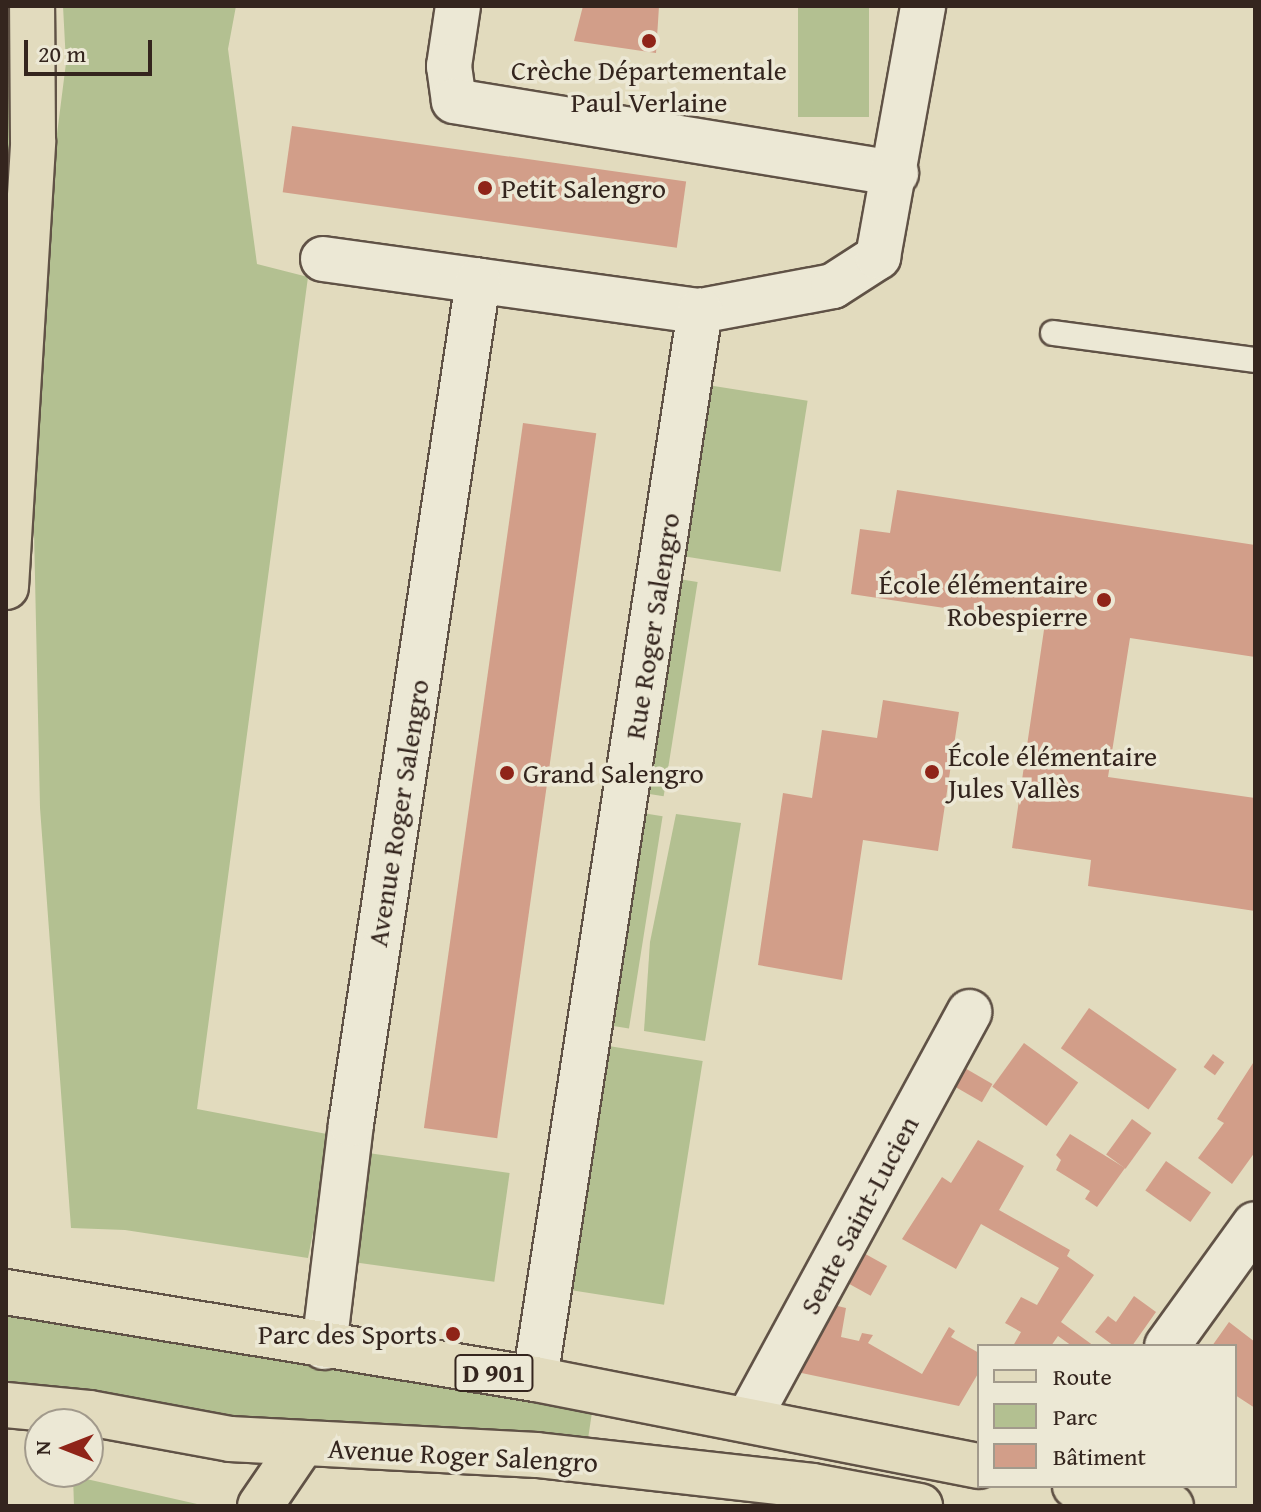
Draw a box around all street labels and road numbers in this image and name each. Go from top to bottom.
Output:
street label: Rue Roger Salengro [618,510,686,742]
street label: Avenue Roger Salengro [360,677,436,949]
street label: Sente Saint-Lucien [793,1110,925,1320]
road number: D 901 [454,1351,534,1395]
street label: Avenue Roger Salengro [327,1431,599,1479]

